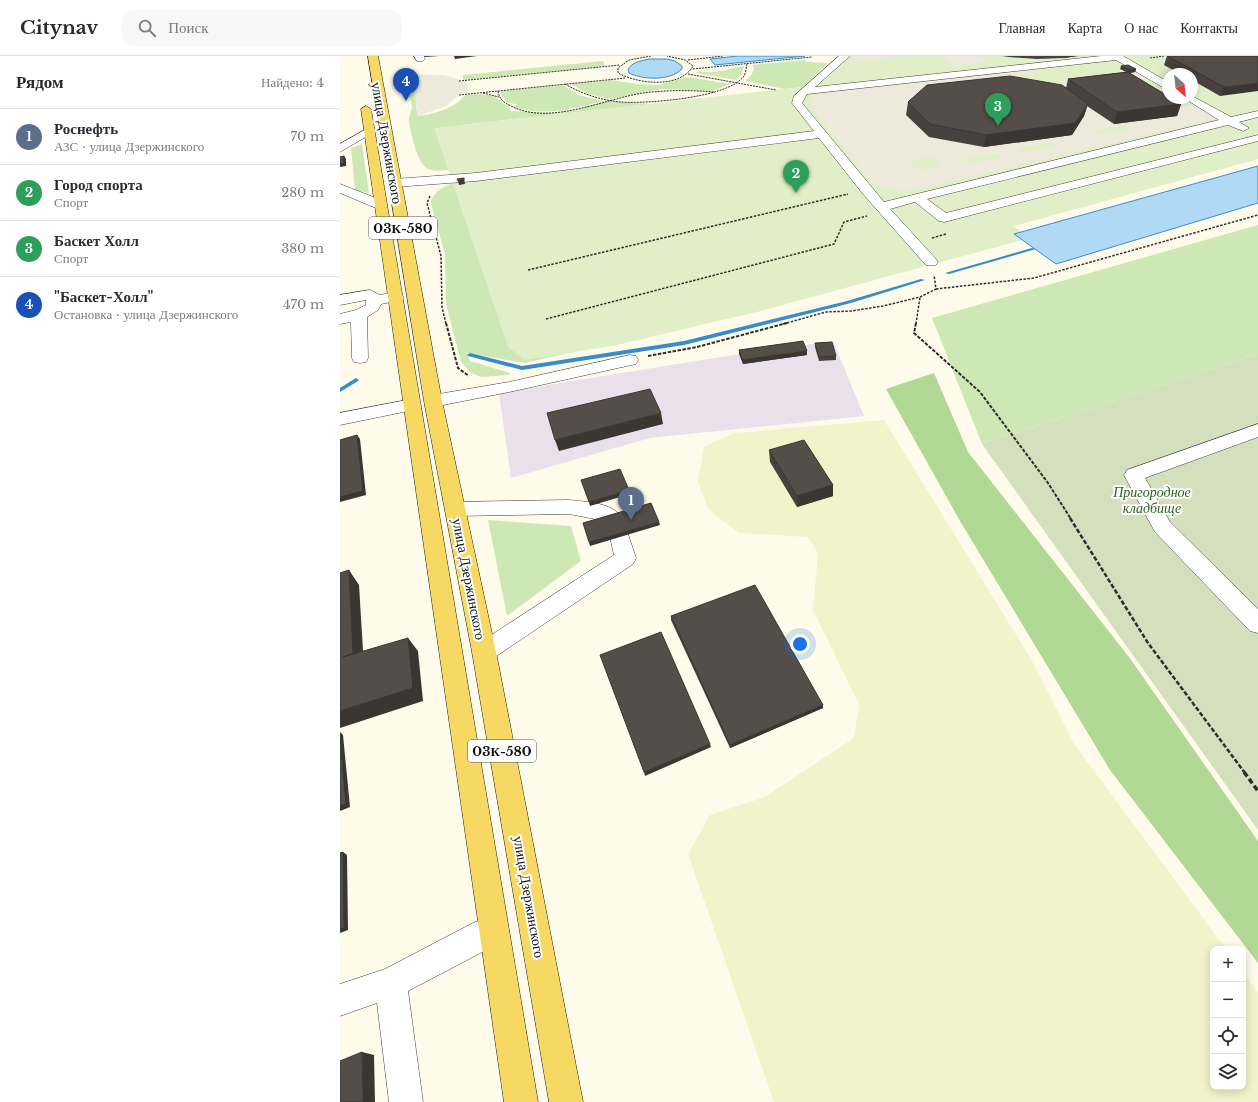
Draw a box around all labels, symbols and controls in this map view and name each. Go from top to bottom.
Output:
search box [122,10,402,46]
text: Citynav [20,16,98,39]
icon: search [136,17,158,39]
text: Поиск [168,18,208,37]
text: Главная [998,19,1045,37]
text: Карта [1067,19,1102,37]
text: О нас [1124,19,1158,37]
text: Контакты [1180,19,1238,37]
pin: 4 [393,68,419,101]
north arrow [1162,68,1198,104]
text: Рядом [16,72,64,93]
text: Найдено: 4 [261,74,324,91]
street label: улица Дзержинского [367,81,407,205]
pin: 3 [985,93,1011,126]
text: Роснефть [54,119,118,138]
text: 1 [26,128,32,145]
text: 70 m [291,128,324,145]
text: АЗС · улица Дзержинского [54,138,204,155]
pin: 2 [783,160,809,193]
text: Город спорта [54,175,143,194]
text: 2 [25,184,33,201]
text: 280 m [281,184,324,201]
text: Спорт [54,194,88,211]
road number: 03К-580 [369,217,437,239]
text: Баскет Холл [54,231,139,250]
text: 3 [25,240,33,257]
text: 380 m [281,240,324,257]
text: Спорт [54,250,88,267]
text: "Баскет-Холл" [54,287,154,306]
text: 4 [25,296,33,313]
text: 470 m [283,296,324,313]
text: Остановка · улица Дзержинского [54,306,238,323]
park label: Пригородное кладбище [1112,483,1191,517]
pin: 1 [618,487,644,520]
street label: улица Дзержинского [448,517,490,641]
your location [790,634,810,654]
road number: 03К-580 [468,740,536,762]
street label: улица Дзержинского [509,835,549,959]
map controls [1210,946,1246,1090]
button: + [1210,946,1246,982]
button: − [1210,982,1246,1018]
button: locate [1210,1018,1246,1054]
button: layers [1210,1054,1246,1090]

